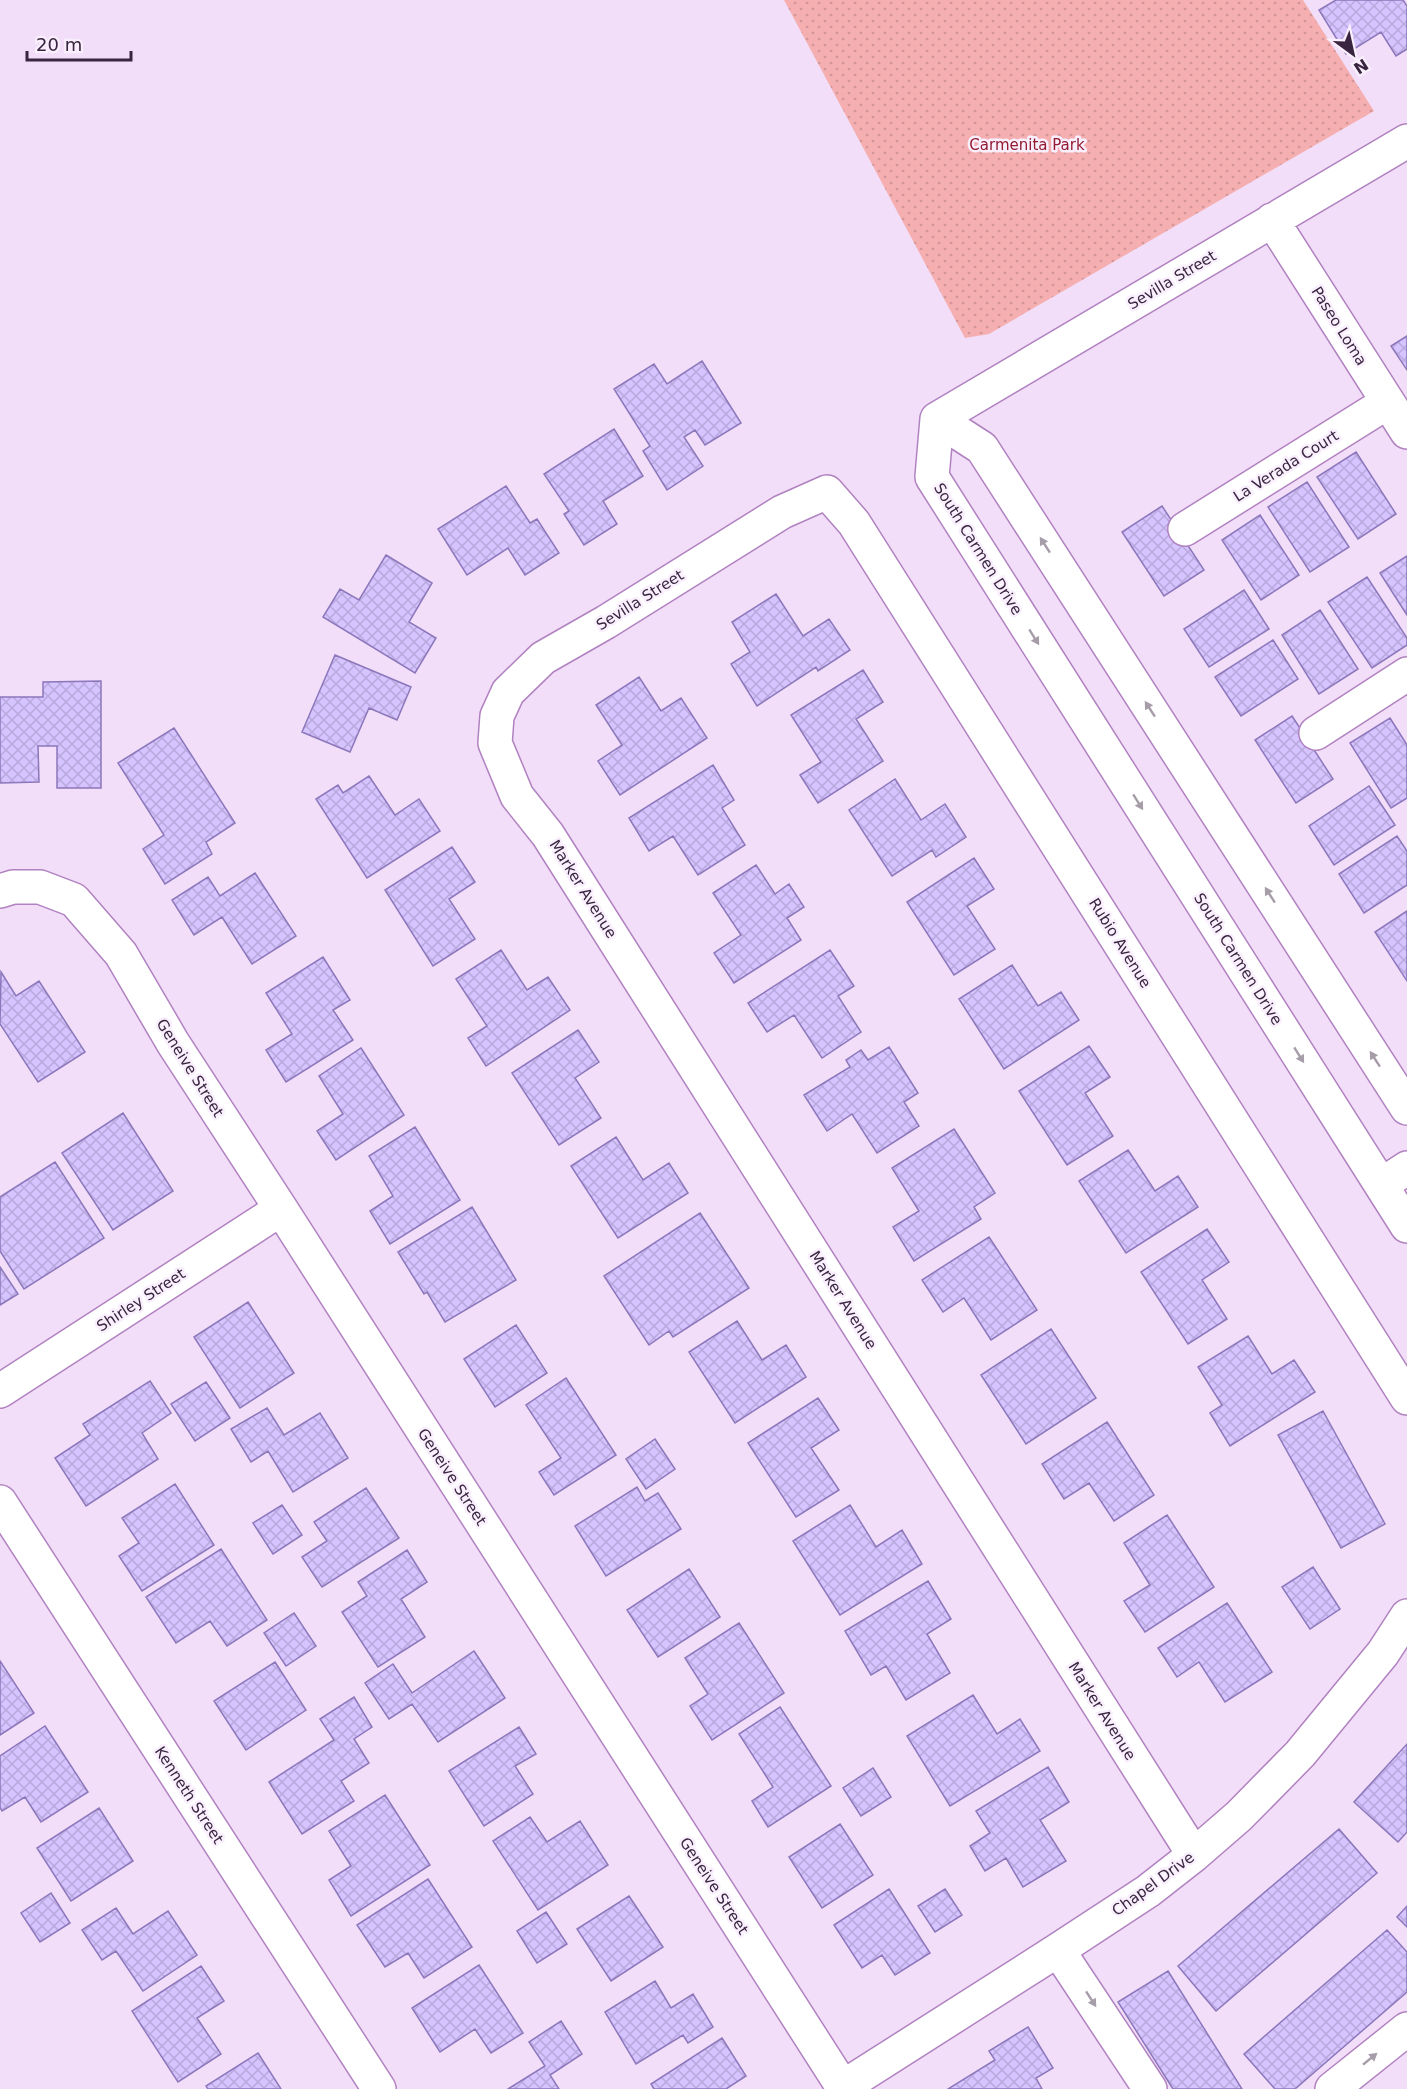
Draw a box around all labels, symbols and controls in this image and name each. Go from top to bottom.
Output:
scale bar [27,24,130,62]
north arrow [1323,24,1383,84]
text: 20 m [36,34,82,55]
text: N [1350,55,1372,78]
park label: Carmenita Park [969,136,1085,154]
street label: Sevilla Street [1125,247,1219,313]
street label: Paseo Loma [1308,283,1370,369]
street label: La Verada Court [1230,426,1342,506]
street label: South Carmen Drive [930,480,1026,618]
one-way arrow [1039,537,1050,553]
street label: Sevilla Street [593,566,687,634]
one-way arrow [1028,629,1039,645]
one-way arrow [1145,701,1156,717]
one-way arrow [1132,794,1143,810]
street label: Marker Avenue [546,837,620,941]
one-way arrow [1264,887,1275,903]
street label: South Carmen Drive [1190,890,1286,1028]
street label: Rubio Avenue [1085,895,1155,991]
street label: Geneive Street [153,1016,227,1120]
one-way arrow [1293,1047,1304,1063]
one-way arrow [1370,1051,1381,1067]
street label: Marker Avenue [806,1248,880,1352]
street label: Shirley Street [93,1265,189,1335]
street label: Geneive Street [414,1425,490,1529]
street label: Marker Avenue [1065,1659,1139,1763]
street label: Kenneth Street [151,1743,227,1847]
street label: Geneive Street [676,1834,752,1938]
street label: Chapel Drive [1109,1848,1197,1920]
one-way arrow [1085,1990,1097,2006]
one-way arrow [1362,2053,1378,2066]

